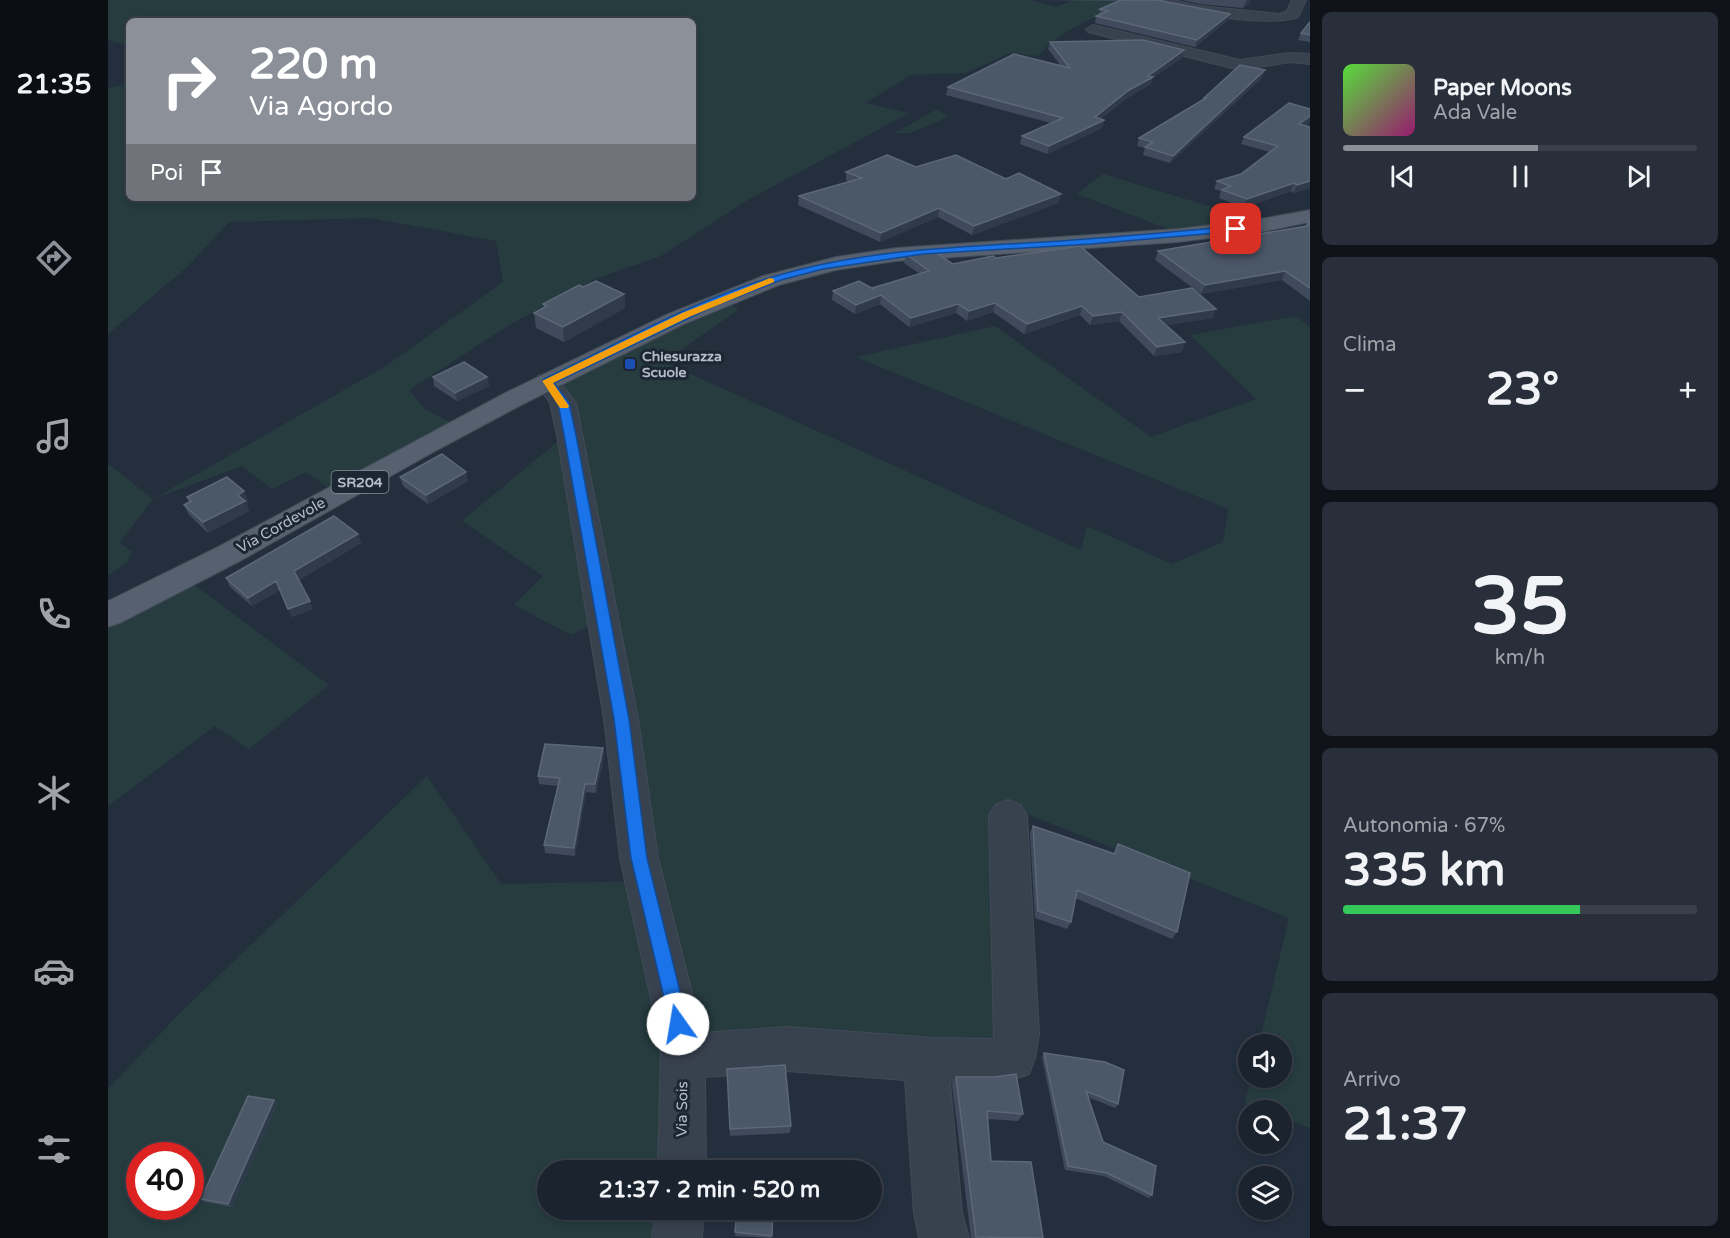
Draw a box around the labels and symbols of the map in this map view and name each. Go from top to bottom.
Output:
pin [1210,203,1261,254]
place label: Chiesurazza Scuole [642,348,722,381]
marker: Chiesurazza Scuole [623,357,637,371]
road number: SR204 [332,471,388,493]
street label: Via Cordevole [234,493,328,557]
position arrow [646,992,710,1056]
street label: Via Sois [673,1081,691,1137]
speed limit sign: 40 [126,1142,204,1220]

